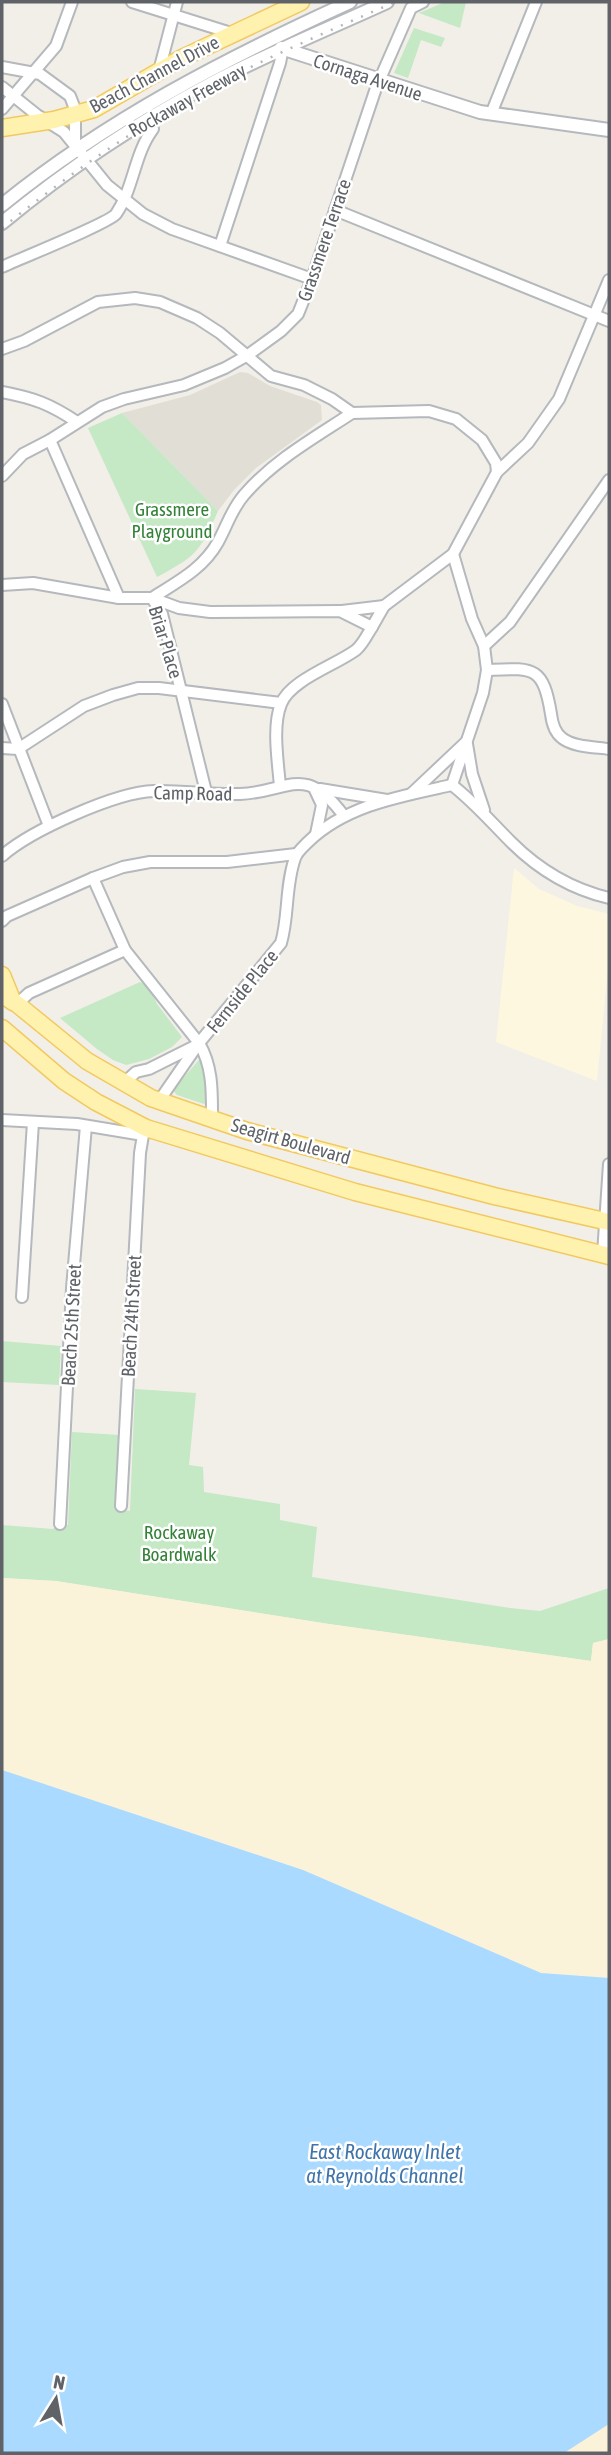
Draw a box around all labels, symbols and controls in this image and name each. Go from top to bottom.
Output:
street label: Beach Channel Drive [85,31,223,117]
street label: Cornaga Avenue [311,49,425,105]
street label: Rockaway Freeway [124,59,250,141]
street label: Grassmere Terrace [293,176,355,304]
park label: Grassmere Playground [131,498,213,542]
street label: Briar Place [145,603,187,681]
street label: Camp Road [153,781,233,805]
street label: Fernside Place [202,945,282,1037]
street label: Seagirt Boulevard [229,1113,353,1169]
street label: Beach 24th Street [117,1254,145,1378]
street label: Beach 25th Street [57,1263,85,1387]
park label: Rockaway Boardwalk [142,1521,217,1565]
water label: East Rockaway Inlet at Reynolds Channel [306,2139,464,2187]
north arrow [21,2364,91,2434]
text: N [52,2370,67,2394]

